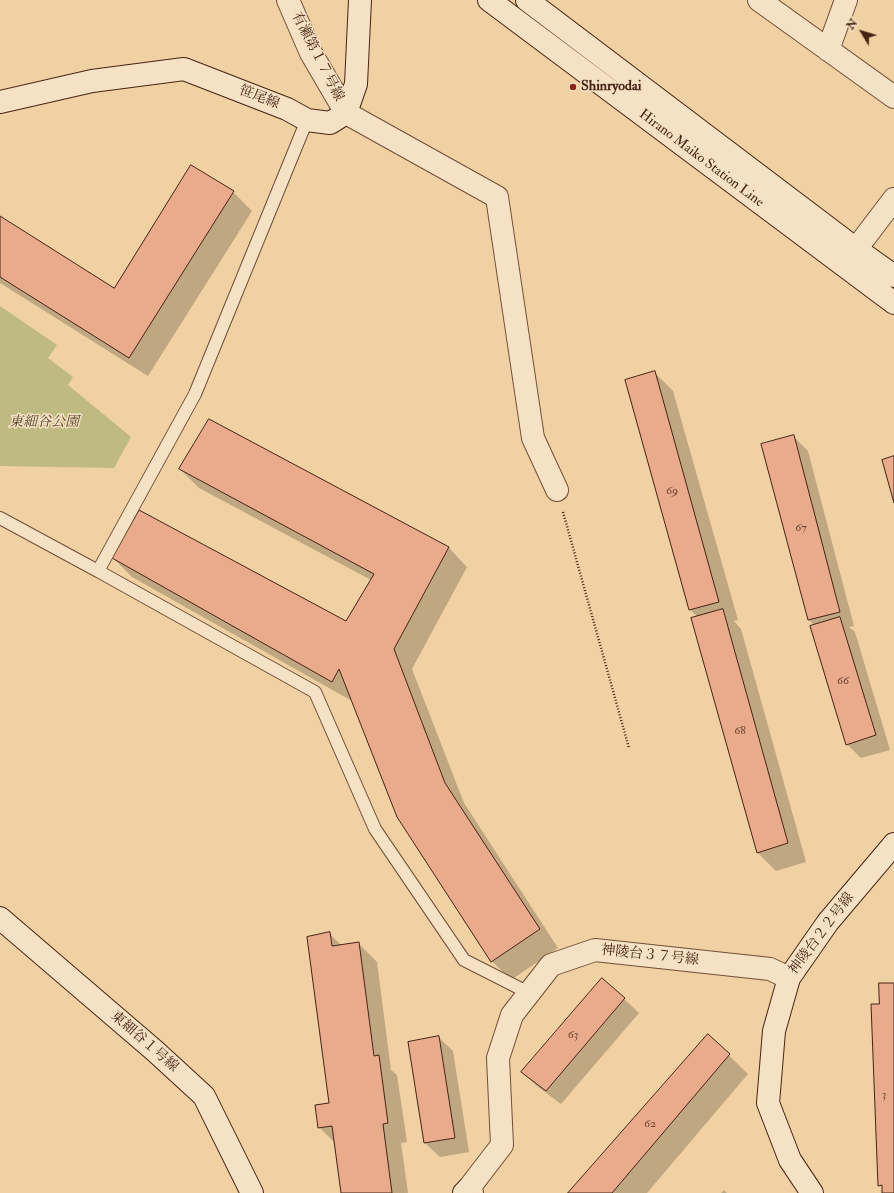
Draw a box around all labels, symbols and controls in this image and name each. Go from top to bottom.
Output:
street label: 有瀬第１７号線 [287,10,347,104]
north arrow [842,12,882,52]
text: N [844,16,860,32]
place label: Shinryodai [581,79,641,95]
marker: Shinryodai [568,82,578,92]
street label: 笹尾線 [236,83,282,113]
street label: Hirano Maiko Station Line [635,106,767,212]
park label: 東細谷公園 [9,415,79,431]
house number: 69 [666,484,678,498]
house number: 67 [795,521,807,535]
house number: 66 [837,674,849,688]
house number: 68 [734,724,746,738]
street label: 神陵台２２号線 [786,890,858,978]
street label: 神陵台３７号線 [600,943,700,969]
street label: 東細谷１号線 [107,1008,181,1076]
house number: 63 [568,1028,578,1042]
house number: 3 [882,1088,886,1102]
house number: 62 [644,1117,656,1131]

